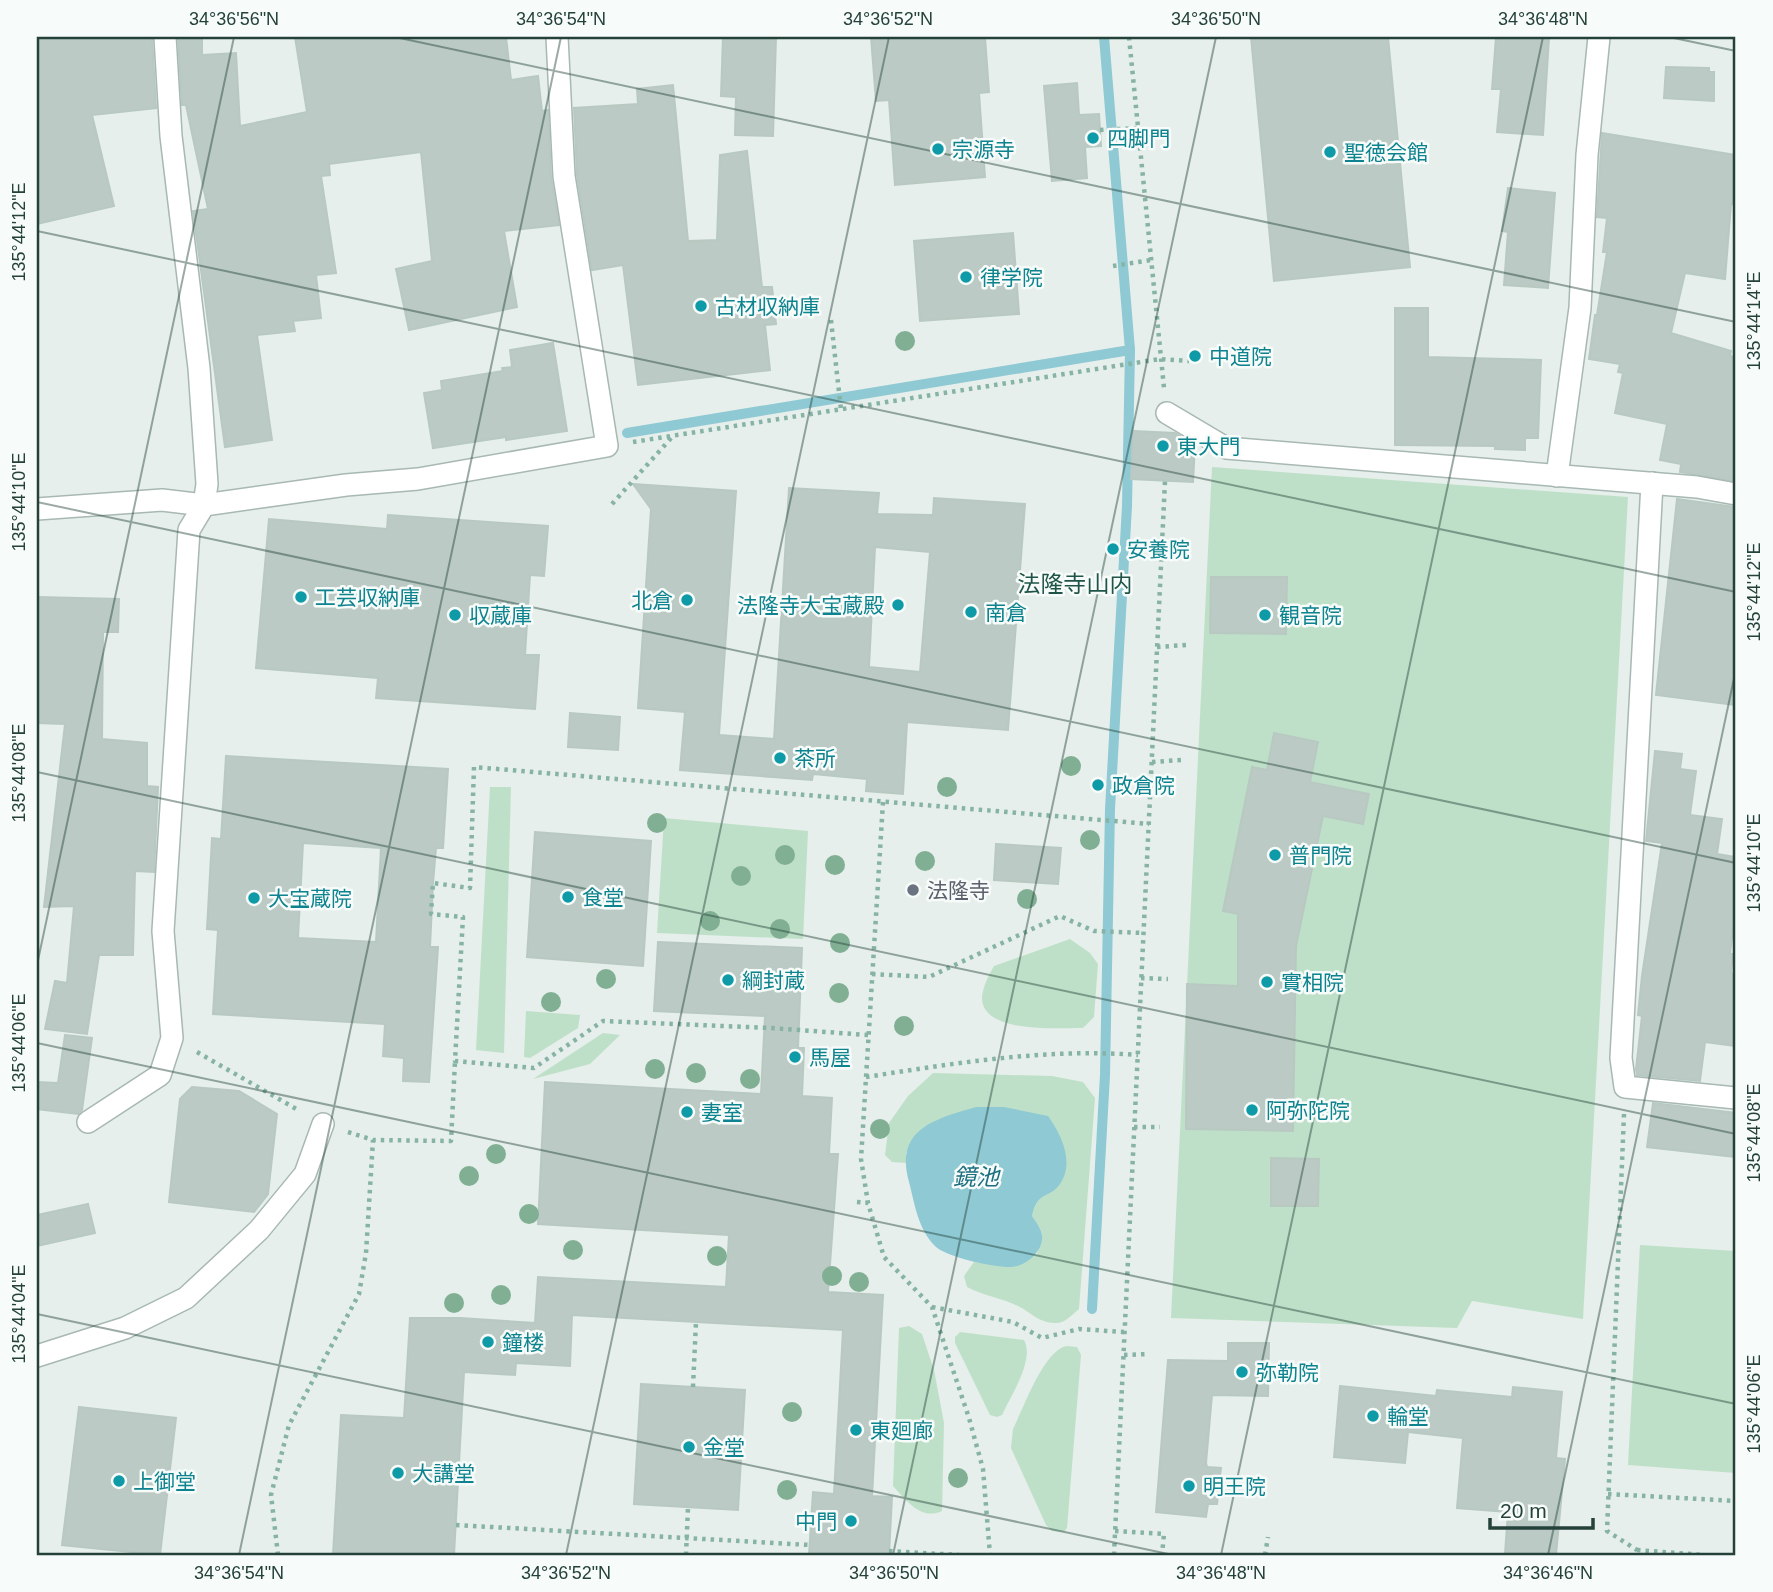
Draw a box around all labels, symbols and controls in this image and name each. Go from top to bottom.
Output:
text: 34°36'56"N [189,9,279,29]
text: 34°36'54"N [516,9,606,29]
text: 34°36'52"N [843,9,933,29]
text: 34°36'50"N [1171,9,1261,29]
text: 34°36'48"N [1498,9,1588,29]
place label: 四脚門 [1107,127,1170,150]
marker: 四脚門 [1085,130,1101,146]
place label: 宗源寺 [952,138,1015,161]
marker: 宗源寺 [930,141,946,157]
place label: 聖徳会館 [1344,141,1428,164]
marker: 聖徳会館 [1322,144,1338,160]
text: 135°44'12"E [9,182,29,282]
place label: 律学院 [980,266,1043,289]
marker: 律学院 [958,269,974,285]
text: 135°44'14"E [1744,271,1764,371]
place label: 古材収納庫 [715,295,820,318]
marker: 古材収納庫 [693,298,709,314]
place label: 中道院 [1209,345,1272,368]
marker: 中道院 [1187,348,1203,364]
place label: 東大門 [1177,435,1240,458]
marker: 東大門 [1155,438,1171,454]
text: 135°44'10"E [9,452,29,552]
place label: 安養院 [1127,538,1190,561]
marker: 安養院 [1105,541,1121,557]
text: 135°44'12"E [1744,542,1764,642]
district label: 法隆寺山内 [1018,571,1133,597]
place label: 工芸収納庫 [315,586,420,609]
marker: 工芸収納庫 [293,589,309,605]
place label: 北倉 [631,589,673,612]
marker: 北倉 [679,592,695,608]
place label: 法隆寺大宝蔵殿 [737,594,884,617]
marker: 法隆寺大宝蔵殿 [890,597,906,613]
place label: 南倉 [985,601,1027,624]
place label: 収蔵庫 [469,604,532,627]
marker: 南倉 [963,604,979,620]
place label: 観音院 [1279,604,1342,627]
marker: 収蔵庫 [447,607,463,623]
marker: 観音院 [1257,607,1273,623]
text: 135°44'08"E [9,723,29,823]
place label: 茶所 [794,747,836,770]
marker: 茶所 [772,750,788,766]
place label: 政倉院 [1112,774,1175,797]
marker: 政倉院 [1090,777,1106,793]
text: 135°44'10"E [1744,813,1764,913]
place label: 普門院 [1289,844,1352,867]
marker: 普門院 [1267,847,1283,863]
place label: 法隆寺 [927,879,990,902]
marker: 法隆寺 [905,882,921,898]
place label: 食堂 [582,886,624,909]
place label: 大宝蔵院 [268,887,352,910]
marker: 食堂 [560,889,576,905]
marker: 大宝蔵院 [246,890,262,906]
place label: 綱封蔵 [742,969,805,992]
place label: 實相院 [1281,971,1344,994]
marker: 綱封蔵 [720,972,736,988]
marker: 實相院 [1259,974,1275,990]
text: 135°44'06"E [9,993,29,1093]
place label: 馬屋 [809,1046,851,1069]
marker: 馬屋 [787,1049,803,1065]
text: 135°44'08"E [1744,1083,1764,1183]
place label: 阿弥陀院 [1266,1099,1350,1122]
place label: 妻室 [701,1101,743,1124]
marker: 阿弥陀院 [1244,1102,1260,1118]
marker: 妻室 [679,1104,695,1120]
water label: 鏡池 [953,1164,1001,1190]
text: 135°44'04"E [9,1264,29,1364]
place label: 鐘楼 [502,1331,544,1354]
marker: 鐘楼 [480,1334,496,1350]
text: 135°44'06"E [1744,1354,1764,1454]
place label: 弥勒院 [1256,1361,1319,1384]
marker: 弥勒院 [1234,1364,1250,1380]
place label: 輪堂 [1387,1405,1429,1428]
marker: 輪堂 [1365,1408,1381,1424]
place label: 東廻廊 [870,1419,933,1442]
marker: 東廻廊 [848,1422,864,1438]
place label: 金堂 [703,1436,745,1459]
marker: 金堂 [681,1439,697,1455]
place label: 大講堂 [412,1462,475,1485]
marker: 大講堂 [390,1465,406,1481]
place label: 上御堂 [133,1470,196,1493]
marker: 上御堂 [111,1473,127,1489]
place label: 明王院 [1203,1475,1266,1498]
marker: 明王院 [1181,1478,1197,1494]
scale bar [1490,1487,1593,1531]
text: 20 m [1500,1499,1547,1522]
place label: 中門 [795,1510,837,1533]
marker: 中門 [843,1513,859,1529]
text: 34°36'54"N [194,1563,284,1583]
text: 34°36'52"N [521,1563,611,1583]
text: 34°36'50"N [849,1563,939,1583]
text: 34°36'48"N [1176,1563,1266,1583]
text: 34°36'46"N [1503,1563,1593,1583]

